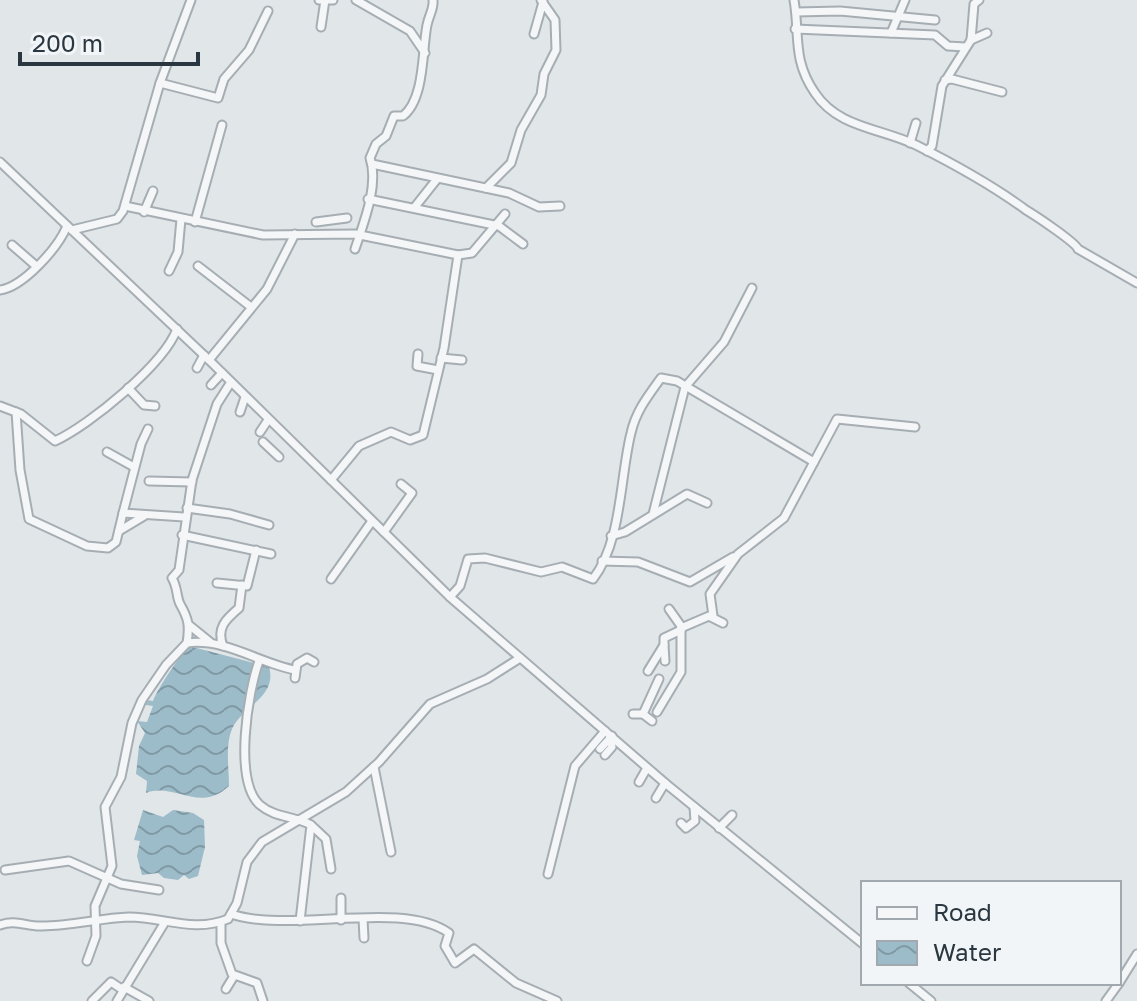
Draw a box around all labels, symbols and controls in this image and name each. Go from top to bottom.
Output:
scale bar [20,16,198,66]
text: 200 m [32,28,103,57]
legend [861,881,1121,985]
text: Road [933,897,992,926]
text: Water [933,937,1001,966]

